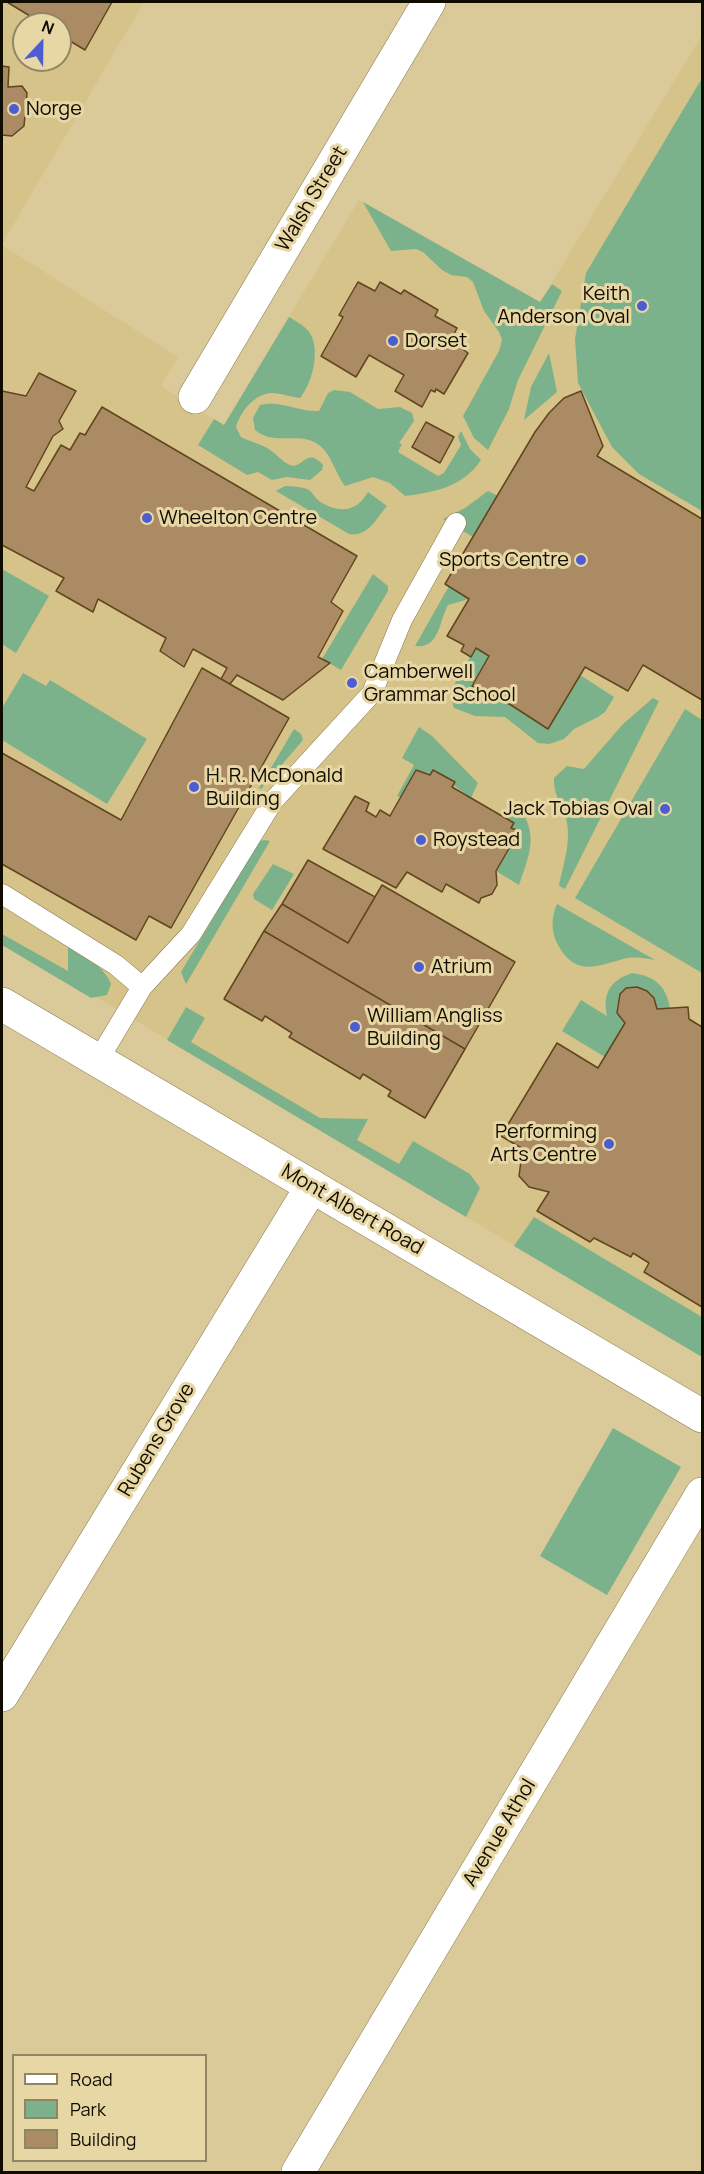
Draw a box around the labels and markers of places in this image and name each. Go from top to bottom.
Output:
place label: Norge [26,97,82,121]
marker: Norge [7,102,21,116]
place label: Keith Anderson Oval [497,282,630,329]
marker: Keith Anderson Oval [635,299,649,313]
place label: Dorset [405,329,467,353]
marker: Dorset [386,334,400,348]
place label: Wheelton Centre [159,506,317,530]
marker: Wheelton Centre [140,511,154,525]
place label: Sports Centre [439,548,569,572]
marker: Sports Centre [574,553,588,567]
place label: Camberwell Grammar School [364,660,516,707]
marker: Camberwell Grammar School [345,676,359,690]
place label: H. R. McDonald Building [206,764,343,811]
marker: H. R. McDonald Building [187,780,201,794]
place label: Jack Tobias Oval [504,797,653,821]
marker: Jack Tobias Oval [658,802,672,816]
place label: Roystead [433,828,520,852]
marker: Roystead [414,833,428,847]
place label: Atrium [431,955,492,979]
marker: Atrium [412,960,426,974]
place label: William Angliss Building [367,1004,503,1051]
marker: William Angliss Building [348,1020,362,1034]
place label: Performing Arts Centre [490,1120,597,1167]
marker: Performing Arts Centre [602,1137,616,1151]

